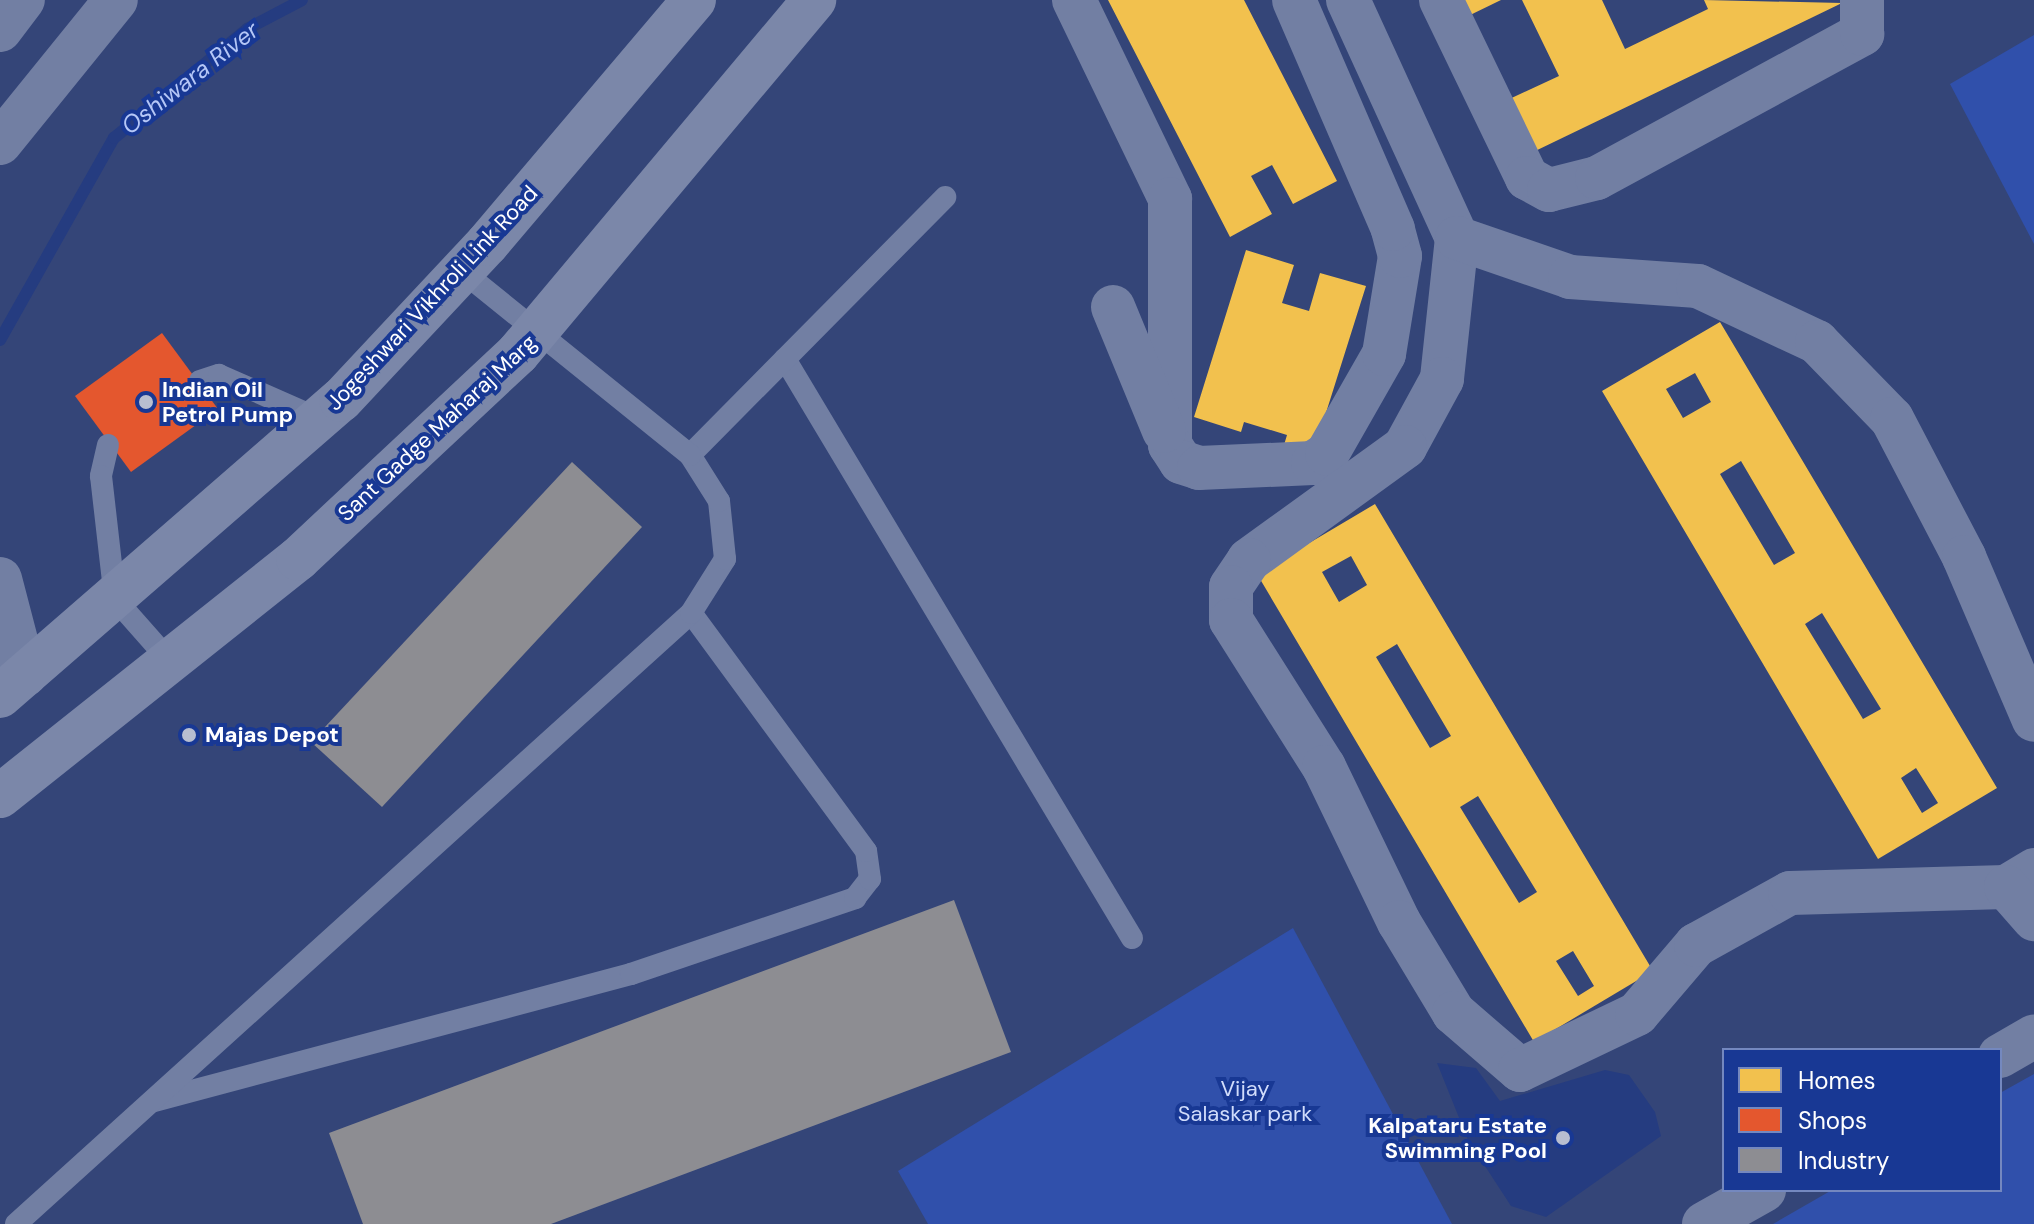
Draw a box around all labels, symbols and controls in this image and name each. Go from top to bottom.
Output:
water label: Oshiwara River [116,16,264,140]
street label: Jogeshwari Vikhroli Link Road [321,180,543,416]
street label: Sant Gadge Maharaj Marg [332,329,542,527]
place label: Indian Oil Petrol Pump [162,376,293,428]
marker: Indian Oil Petrol Pump [137,393,155,411]
place label: Majas Depot [205,722,339,748]
marker: Majas Depot [180,726,198,744]
legend [1722,1048,2002,1192]
text: Homes [1798,1065,1876,1096]
park label: Vijay Salaskar park [1178,1075,1312,1126]
text: Shops [1798,1105,1867,1136]
place label: Kalpataru Estate Swimming Pool [1368,1112,1547,1164]
marker: Kalpataru Estate Swimming Pool [1554,1129,1572,1147]
text: Industry [1798,1145,1889,1176]

